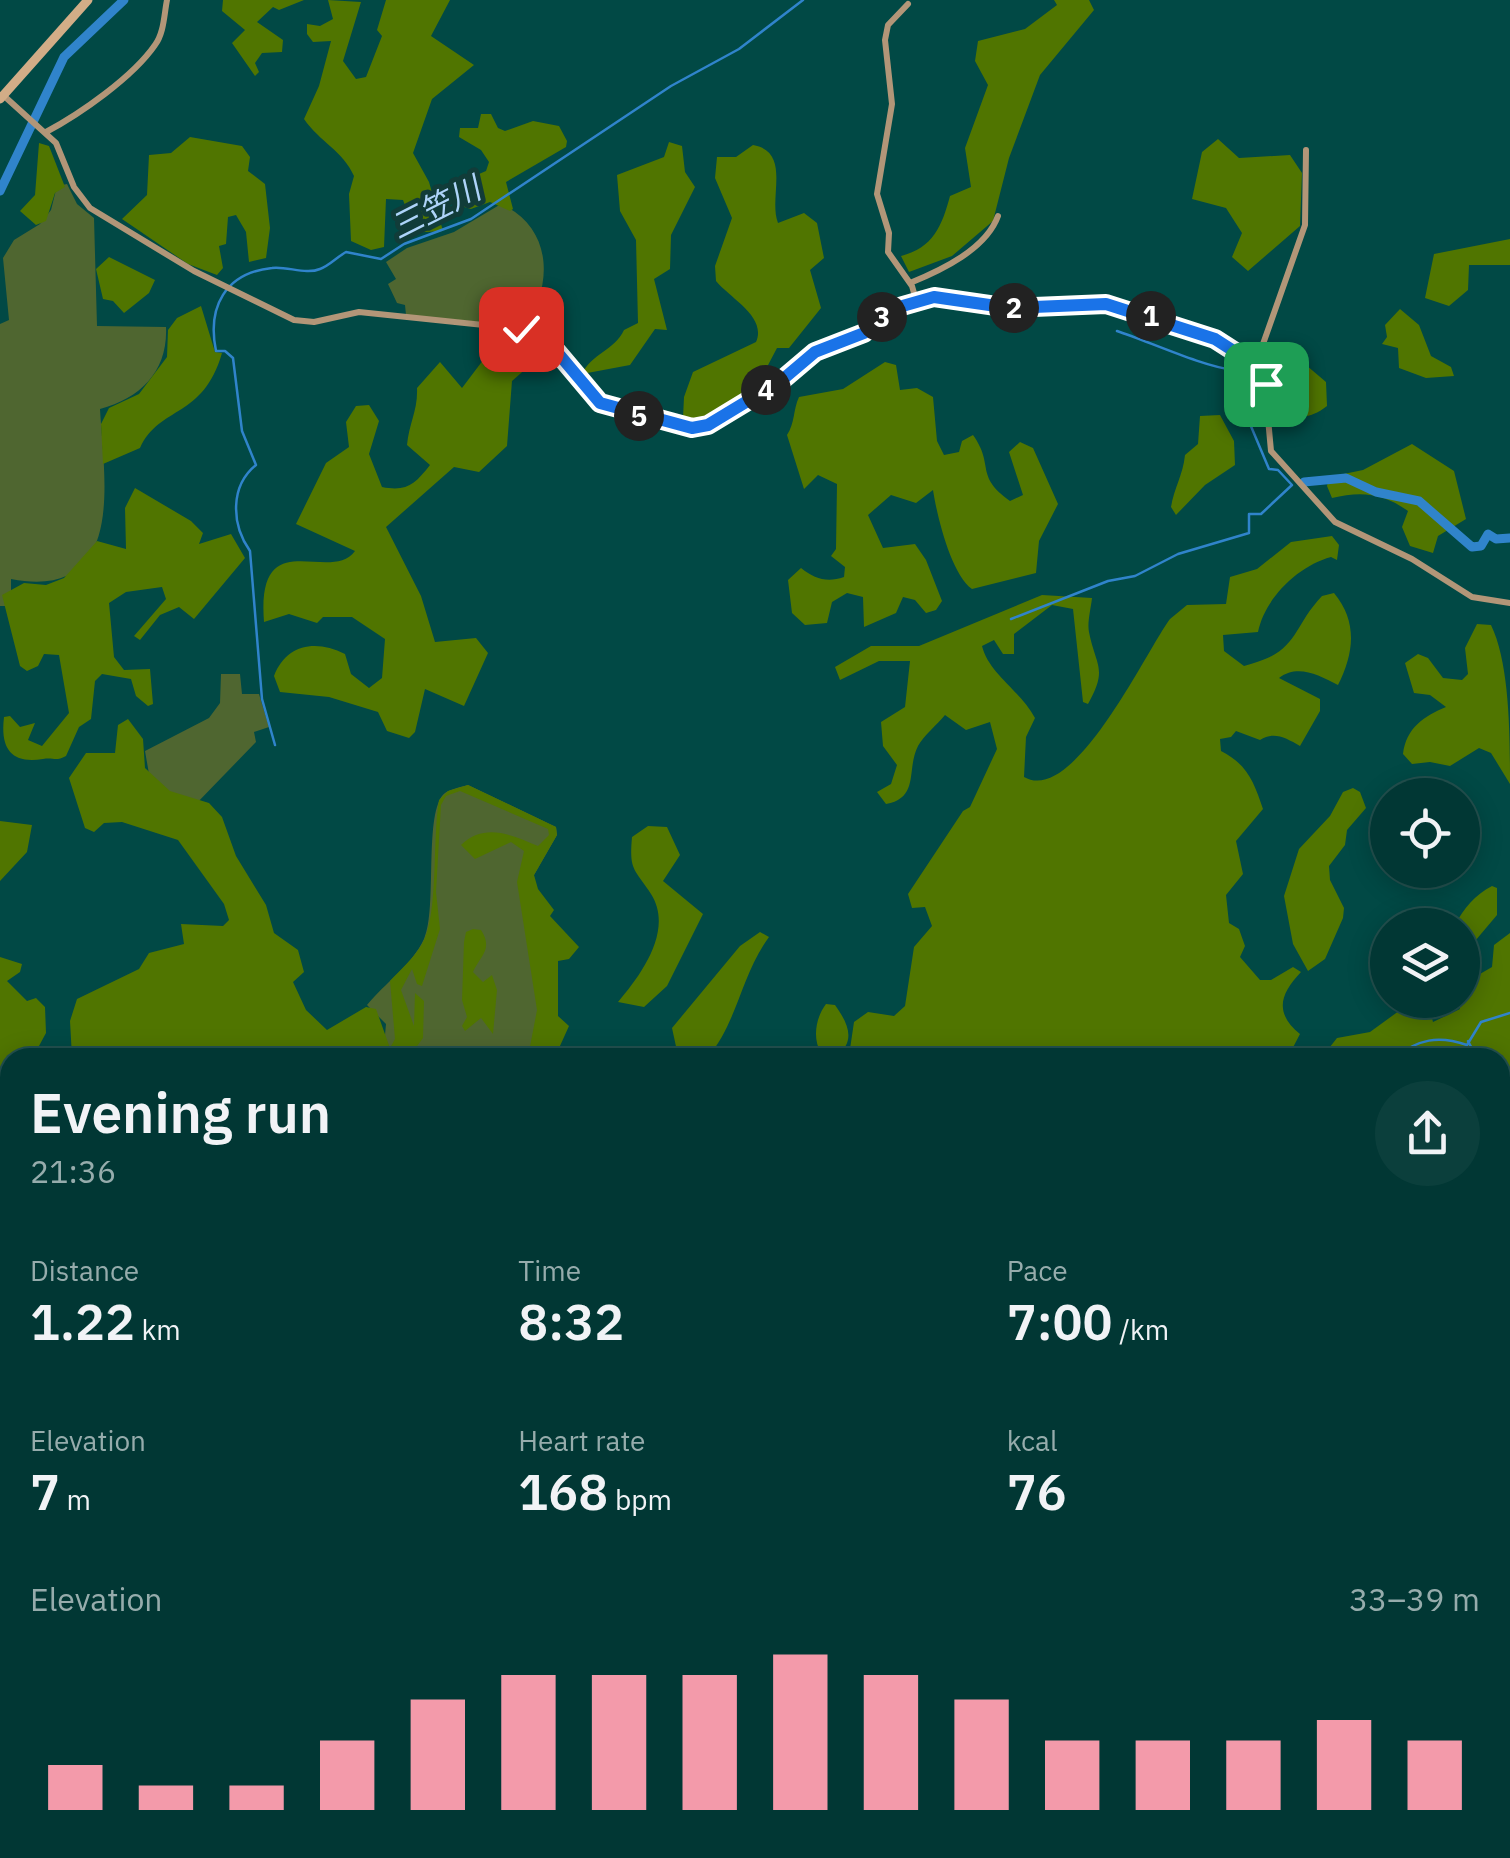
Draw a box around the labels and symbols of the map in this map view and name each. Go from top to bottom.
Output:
water label: 三笠川 [383,165,490,248]
pin: 2 [989,283,1039,333]
pin [479,287,564,372]
pin: 1 [1126,291,1176,341]
pin: 3 [857,292,907,342]
pin [1224,342,1309,427]
pin: 4 [741,365,791,415]
pin: 5 [614,391,664,441]

